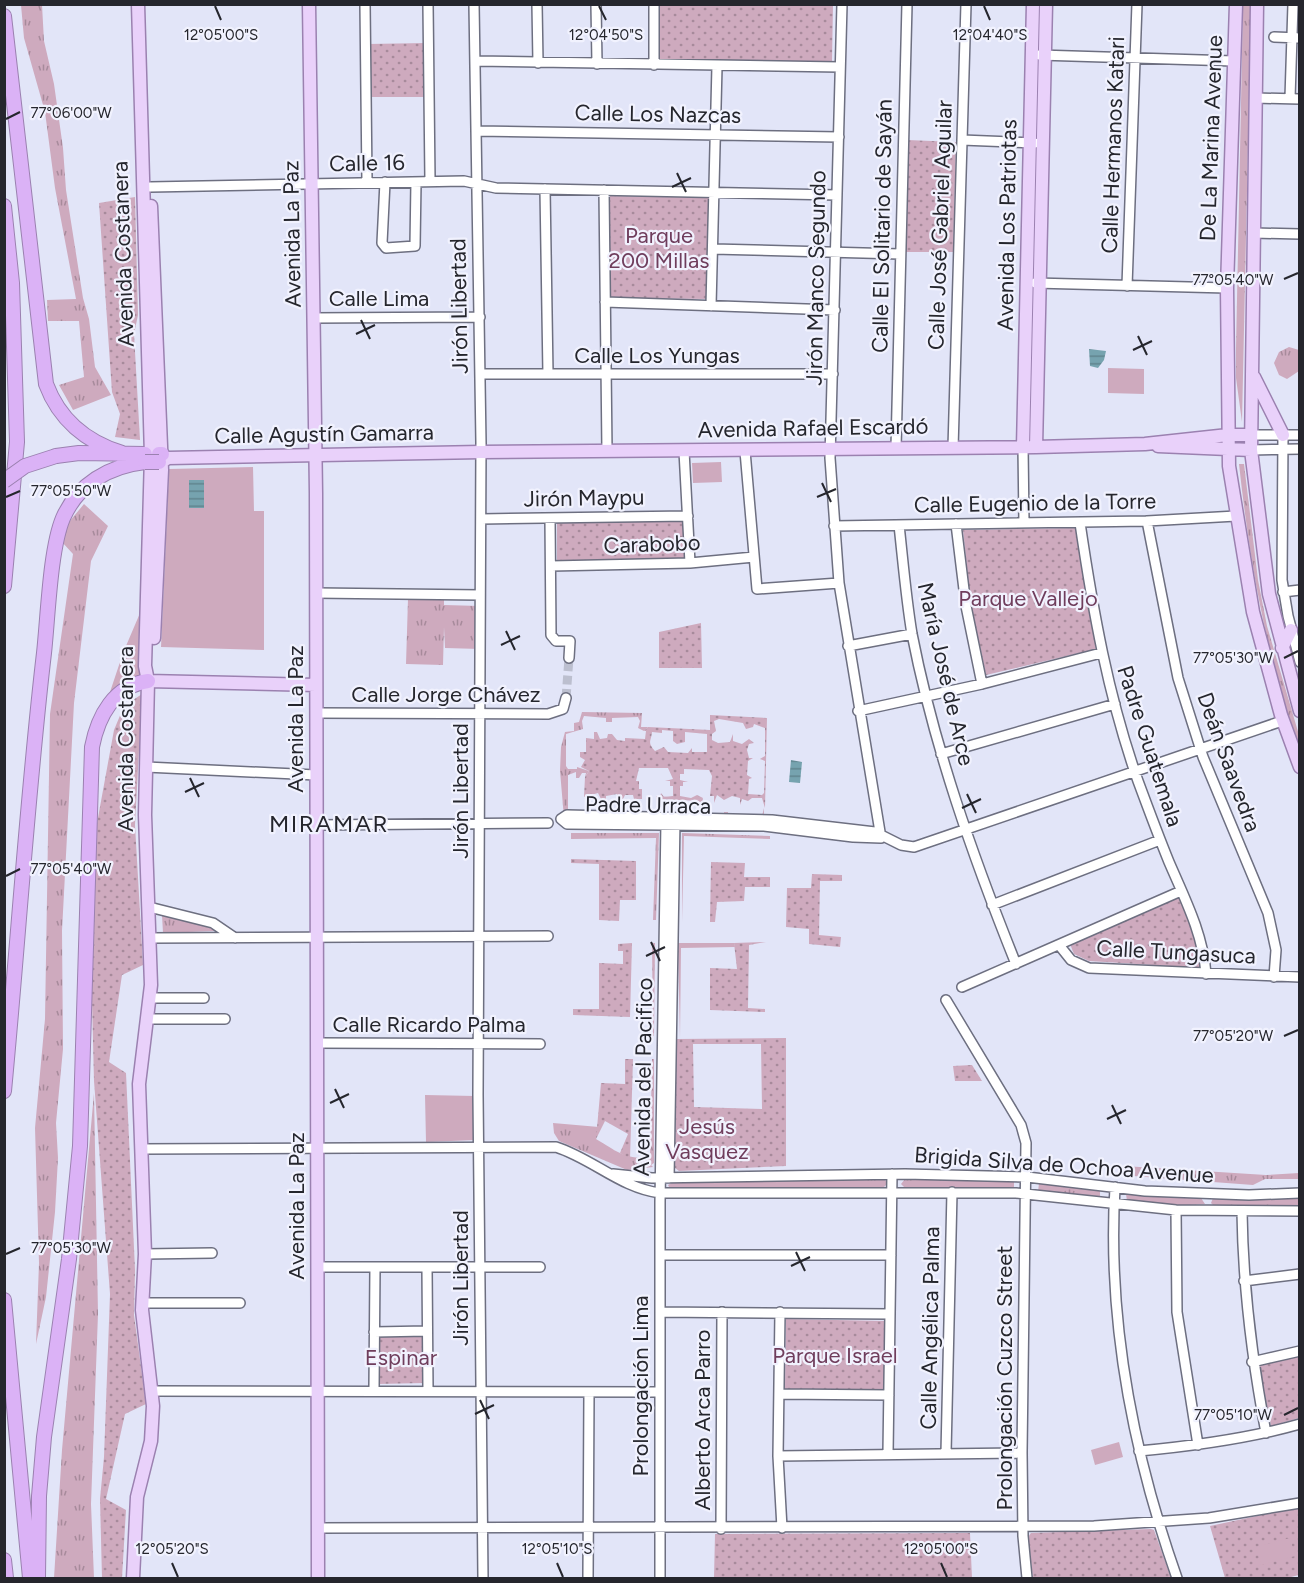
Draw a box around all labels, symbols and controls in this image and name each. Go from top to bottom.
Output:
text: 12°05'00"S [184,26,258,44]
text: 12°04'50"S [569,26,643,44]
text: 12°04'40"S [953,26,1028,44]
street label: De La Marina Avenue [1194,34,1228,242]
street label: Calle Hermanos Katari [1096,36,1130,254]
street label: Calle Los Nazcas [575,99,741,129]
street label: Calle El Solitario de Sayán [866,99,898,353]
street label: Calle José Gabriel Aguilar [922,99,958,351]
text: 77°06'00"W [30,104,112,122]
street label: Avenida Los Patriotas [992,119,1022,331]
street label: Calle 16 [329,149,405,177]
street label: Avenida La Paz [277,160,307,308]
street label: Avenida Costanera [106,161,140,347]
street label: Jirón Manco Segundo [801,170,831,386]
park label: Parque 200 Millas [609,222,709,274]
street label: Jirón Libertad [444,238,474,374]
text: 77°05'40"W [1192,271,1274,289]
street label: Calle Lima [329,285,429,312]
street label: Calle Los Yungas [574,342,740,369]
street label: Avenida Rafael Escardó [697,412,929,444]
street label: Calle Agustín Gamarra [214,419,434,449]
text: 77°05'50"W [31,482,112,500]
street label: Jirón Maypu [523,483,645,513]
street label: Calle Eugenio de la Torre [914,487,1156,519]
street label: Carabobo [603,529,701,559]
street label: María José de Arce [912,580,980,768]
park label: Parque Vallejo [958,585,1098,612]
street label: Avenida La Paz [282,645,309,793]
street label: Avenida Costanera [112,646,139,832]
text: 77°05'30"W [1193,649,1274,667]
street label: Padre Guatemala [1111,662,1189,830]
street label: Calle Jorge Chávez [351,681,541,708]
street label: Deán Saavedra [1191,689,1267,835]
street label: Jirón Libertad [447,723,474,859]
street label: Padre Urraca [585,790,711,820]
district label: MIRAMAR [269,809,389,838]
text: 77°05'40"W [30,860,112,878]
street label: Calle Tungasuca [1096,934,1256,970]
street label: Avenida del Pacifico [628,977,658,1177]
street label: Calle Ricardo Palma [332,1011,526,1038]
text: 77°05'20"W [1193,1027,1274,1045]
park label: Jesús Vasquez [665,1113,749,1165]
street label: Avenida La Paz [283,1132,310,1280]
street label: Brigida Silva de Ochoa Avenue [913,1141,1215,1189]
street label: Jirón Libertad [447,1210,474,1346]
street label: Calle Angélica Palma [915,1226,945,1430]
text: 77°05'30"W [31,1239,112,1257]
street label: Prolongación Cuzco Street [991,1246,1018,1510]
street label: Prolongación Lima [627,1296,654,1476]
street label: Alberto Arca Parro [689,1330,716,1510]
park label: Parque Israel [772,1342,898,1369]
park label: Espinar [365,1344,438,1371]
text: 77°05'10"W [1194,1406,1273,1424]
text: 12°05'20"S [135,1540,209,1558]
text: 12°05'10"S [521,1540,593,1558]
text: 12°05'00"S [904,1540,978,1558]

